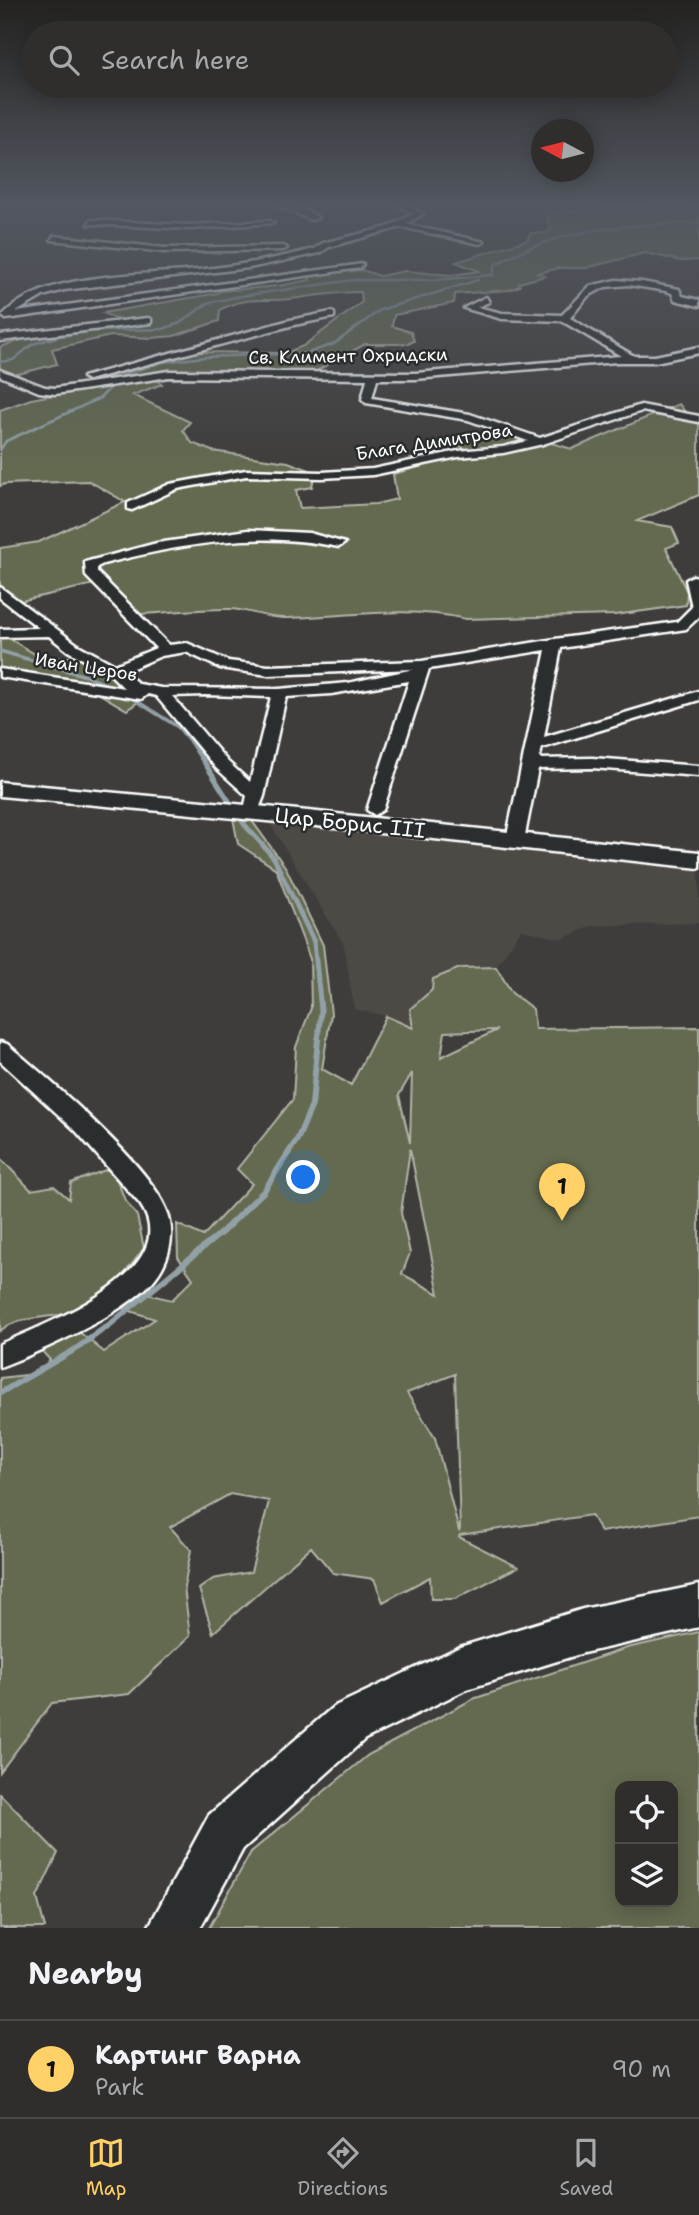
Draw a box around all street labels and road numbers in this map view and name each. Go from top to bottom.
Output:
street label: Св. Климент Охридски [248,342,448,370]
street label: Блага Димитрова [354,418,514,466]
street label: Иван Церов [33,647,139,687]
street label: Цар Борис III [273,801,427,845]

